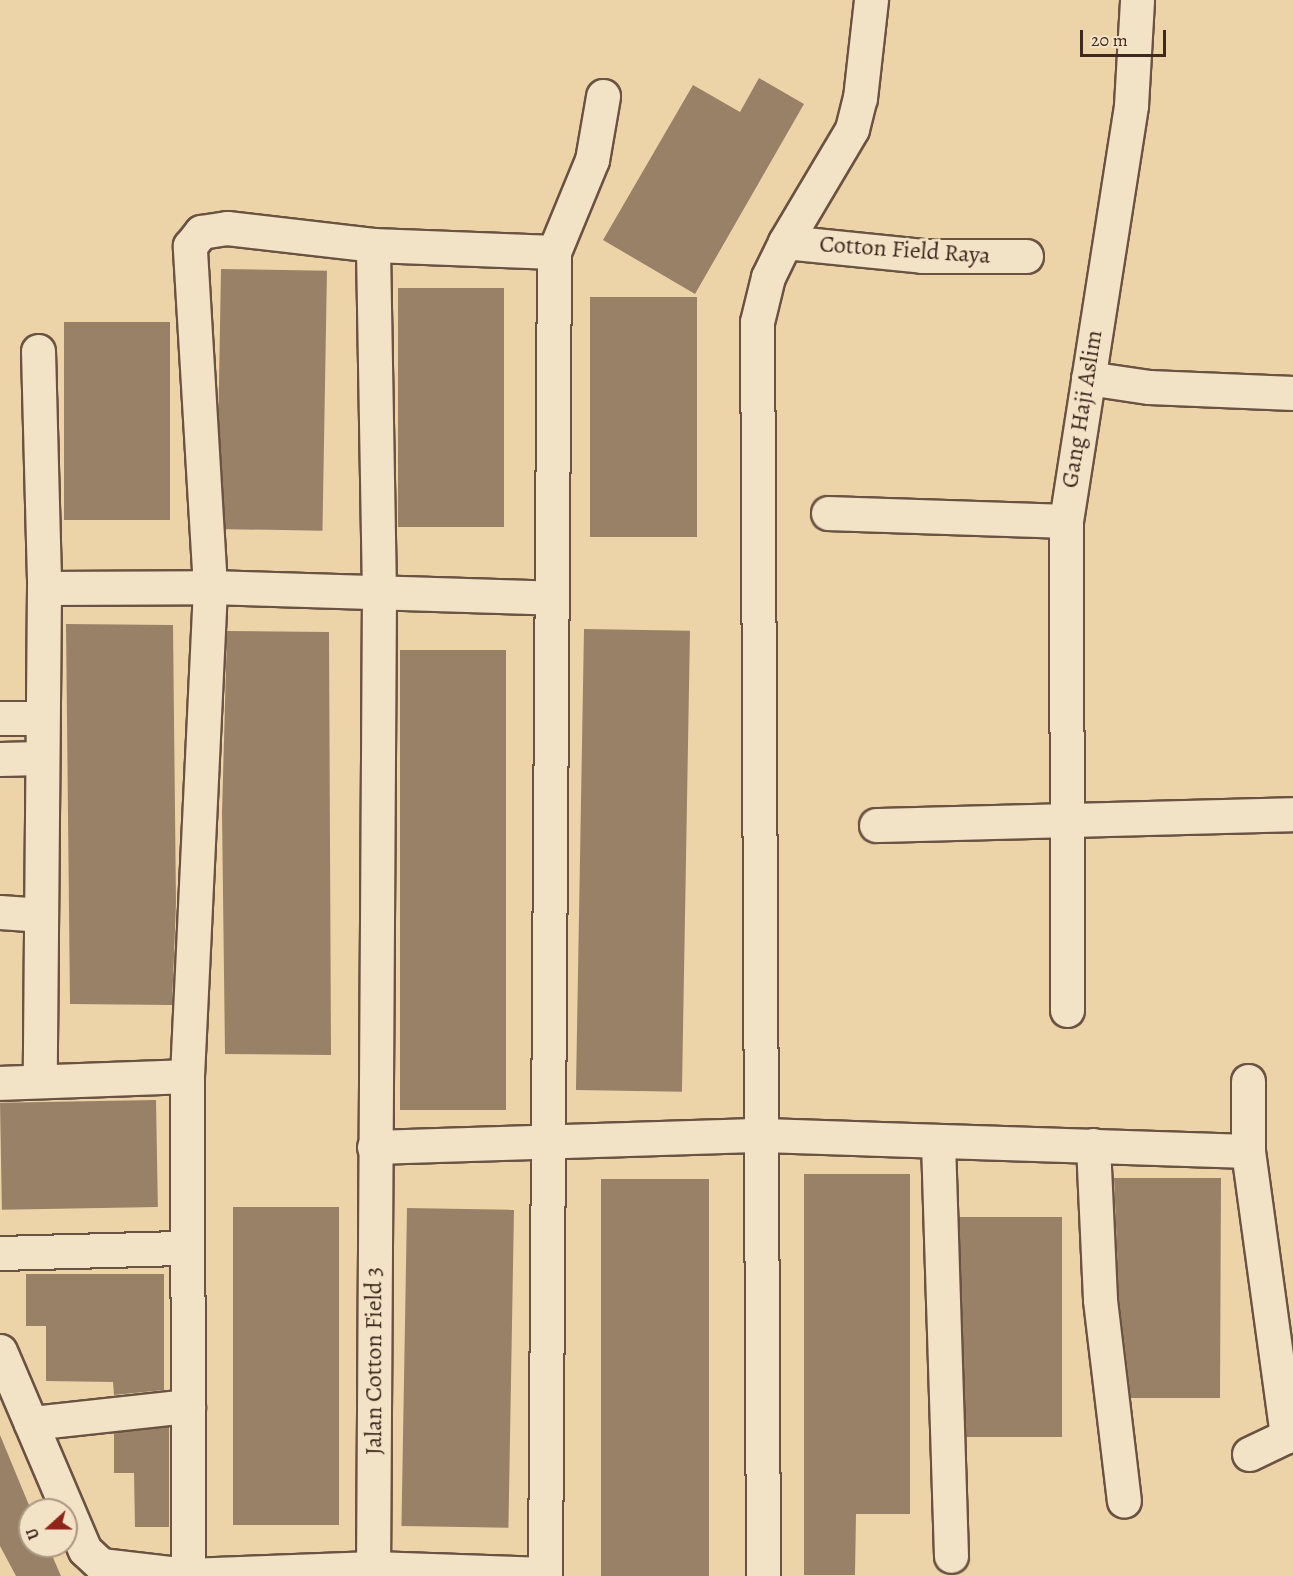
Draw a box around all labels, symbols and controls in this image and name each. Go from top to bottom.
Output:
scale bar [1083,18,1168,56]
text: 20 m [1091,28,1128,52]
street label: Cotton Field Raya [818,230,992,270]
street label: Gang Haji Aslim [1055,328,1109,490]
street label: Jalan Cotton Field 3 [360,1267,388,1455]
north arrow [18,1498,78,1558]
text: U [21,1525,45,1543]

